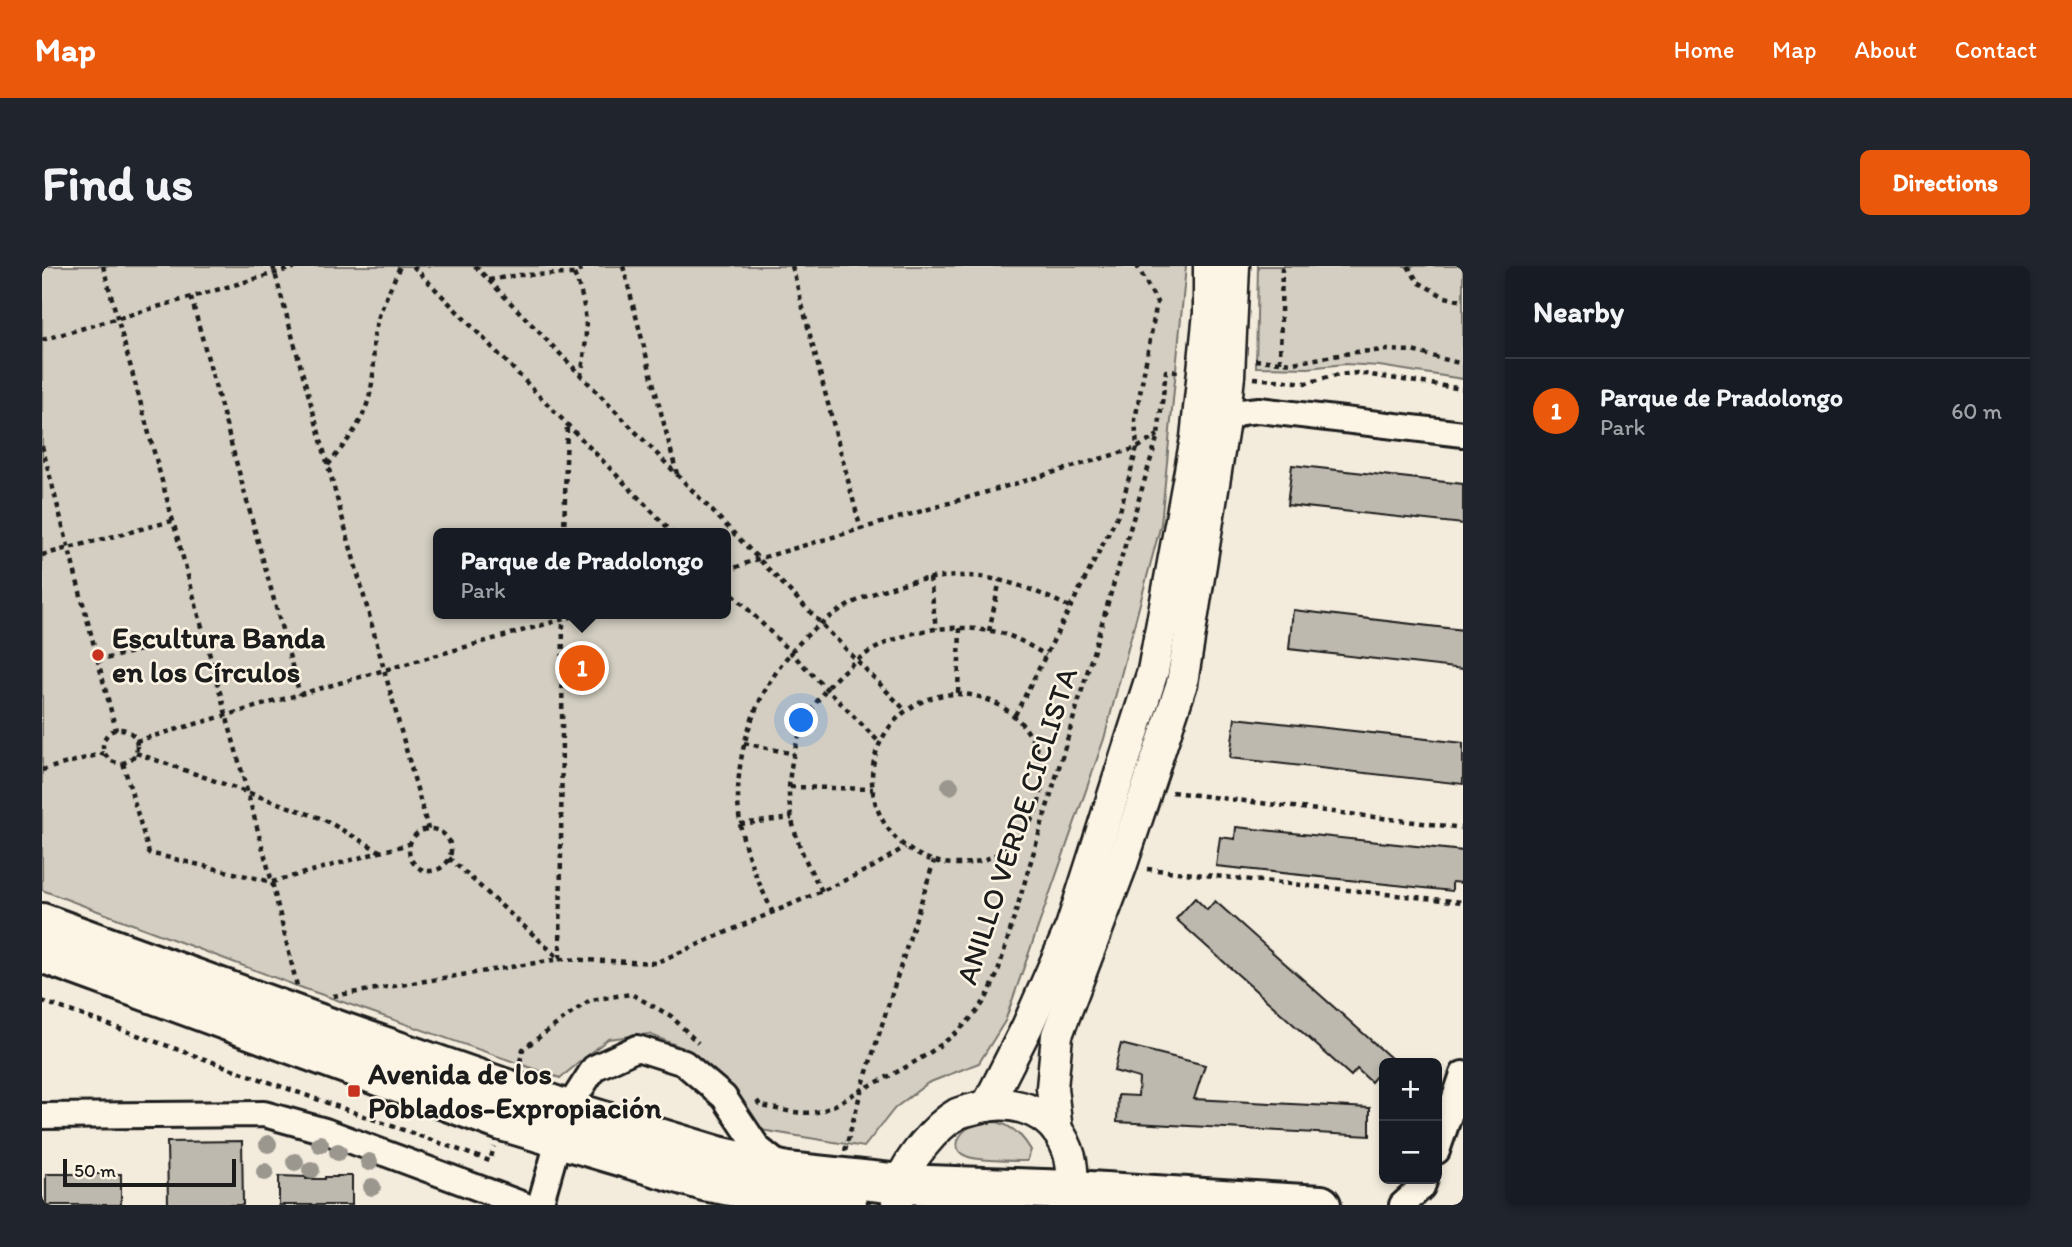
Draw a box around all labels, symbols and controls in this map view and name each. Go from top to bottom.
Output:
text: Map [35,30,96,69]
text: Home [1674,35,1734,64]
text: Map [1772,35,1816,64]
text: About [1854,35,1917,64]
text: Contact [1955,35,2037,64]
button: Directions [1860,150,2030,215]
text: Find us [42,153,193,212]
text: Nearby [1533,293,1624,330]
text: Parque de Pradolongo [1600,381,1843,413]
text: 1 [1551,397,1561,425]
text: 60 m [1951,397,2002,425]
text: Park [1600,413,1645,441]
popup [433,528,731,619]
text: Parque de Pradolongo [461,544,704,576]
text: Park [461,576,506,604]
place label: Escultura Banda en los Círculos [112,619,326,690]
pin: 1 [559,642,605,694]
marker: Escultura Banda en los Círculos [90,647,106,663]
street label: ANILLO VERDE CICLISTA [948,663,1085,989]
your location [784,703,818,737]
place label: Avenida de los Poblados-Expropiación [367,1055,661,1126]
map controls [1379,1058,1442,1184]
button: + [1379,1058,1442,1121]
marker: Avenida de los Poblados-Expropiación [346,1083,362,1099]
button: − [1379,1121,1442,1184]
scale bar [63,1156,236,1188]
text: 50 m [74,1159,116,1182]

